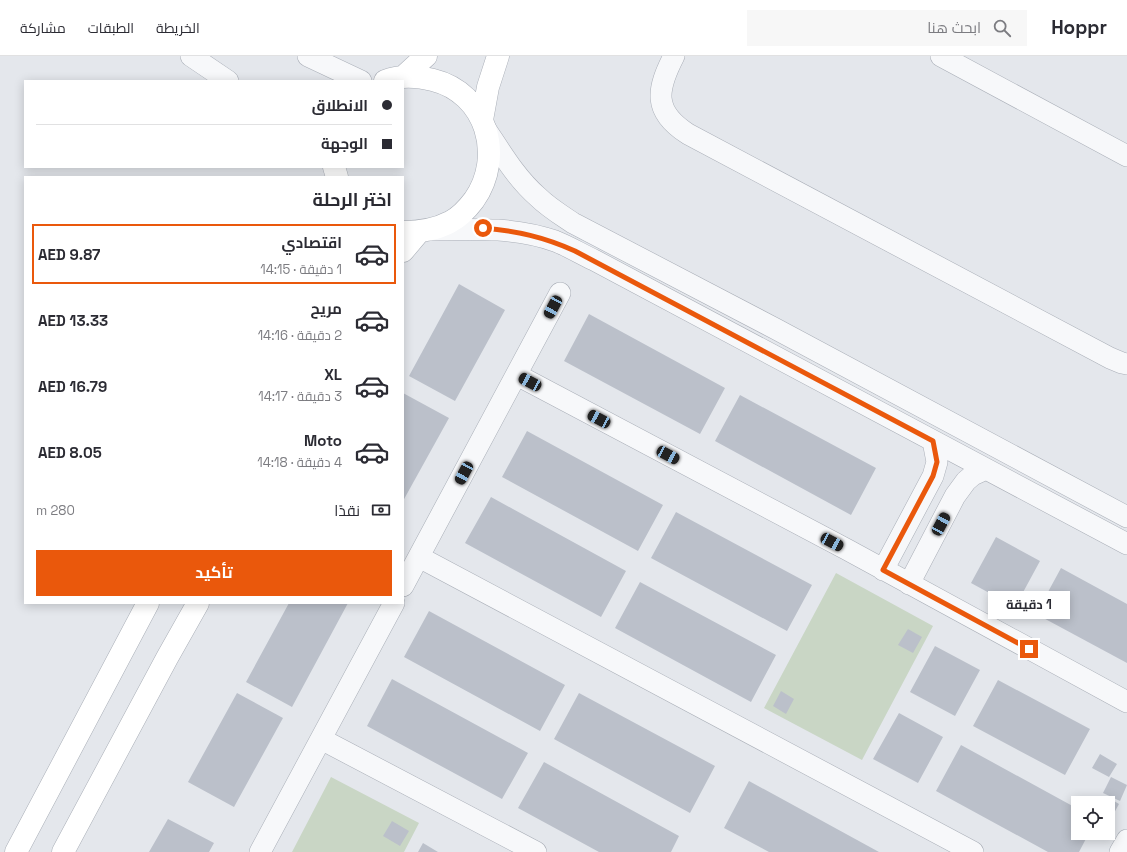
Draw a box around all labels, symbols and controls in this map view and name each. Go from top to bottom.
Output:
search box [747,10,1027,46]
text: Hoppr [1051,15,1107,40]
icon: search [991,17,1013,39]
text: ابحث هنا [927,18,981,37]
text: مشاركة [20,19,66,37]
text: الطبقات [88,19,134,37]
text: الخريطة [156,19,200,37]
text: الانطلاق [312,96,368,115]
text: الوجهة [321,134,368,153]
text: اختر الرحلة [313,188,392,211]
route start [474,219,492,237]
text: اقتصادي [282,233,342,252]
icon: car [354,236,390,272]
text: AED 9.87 [38,245,100,264]
text: 1 دقيقة · 14:15 [260,261,342,278]
car [542,294,564,320]
text: مريح [310,299,342,318]
icon: car [354,302,390,338]
text: AED 13.33 [38,311,108,330]
text: 2 دقيقة · 14:16 [258,327,342,344]
text: XL [324,365,342,384]
icon: car [354,368,390,404]
car [517,371,543,393]
text: AED 16.79 [38,377,107,396]
text: 3 دقيقة · 14:17 [258,388,342,405]
car [586,408,612,430]
text: Moto [304,431,342,450]
icon: car [354,434,390,470]
text: AED 8.05 [38,443,102,462]
car [655,444,681,466]
text: 4 دقيقة · 14:18 [257,454,342,471]
car [453,460,475,486]
icon: cash [370,499,392,521]
text: نقدًا [334,501,360,520]
text: 280 m [36,502,75,519]
car [930,511,952,537]
car [819,531,845,553]
button: تأكيد [36,550,392,596]
callout: 1 دقيقة [988,591,1070,619]
text: 1 دقيقة [1006,596,1052,613]
route end [1020,640,1038,658]
map controls [1071,796,1115,840]
button: locate [1071,796,1115,840]

